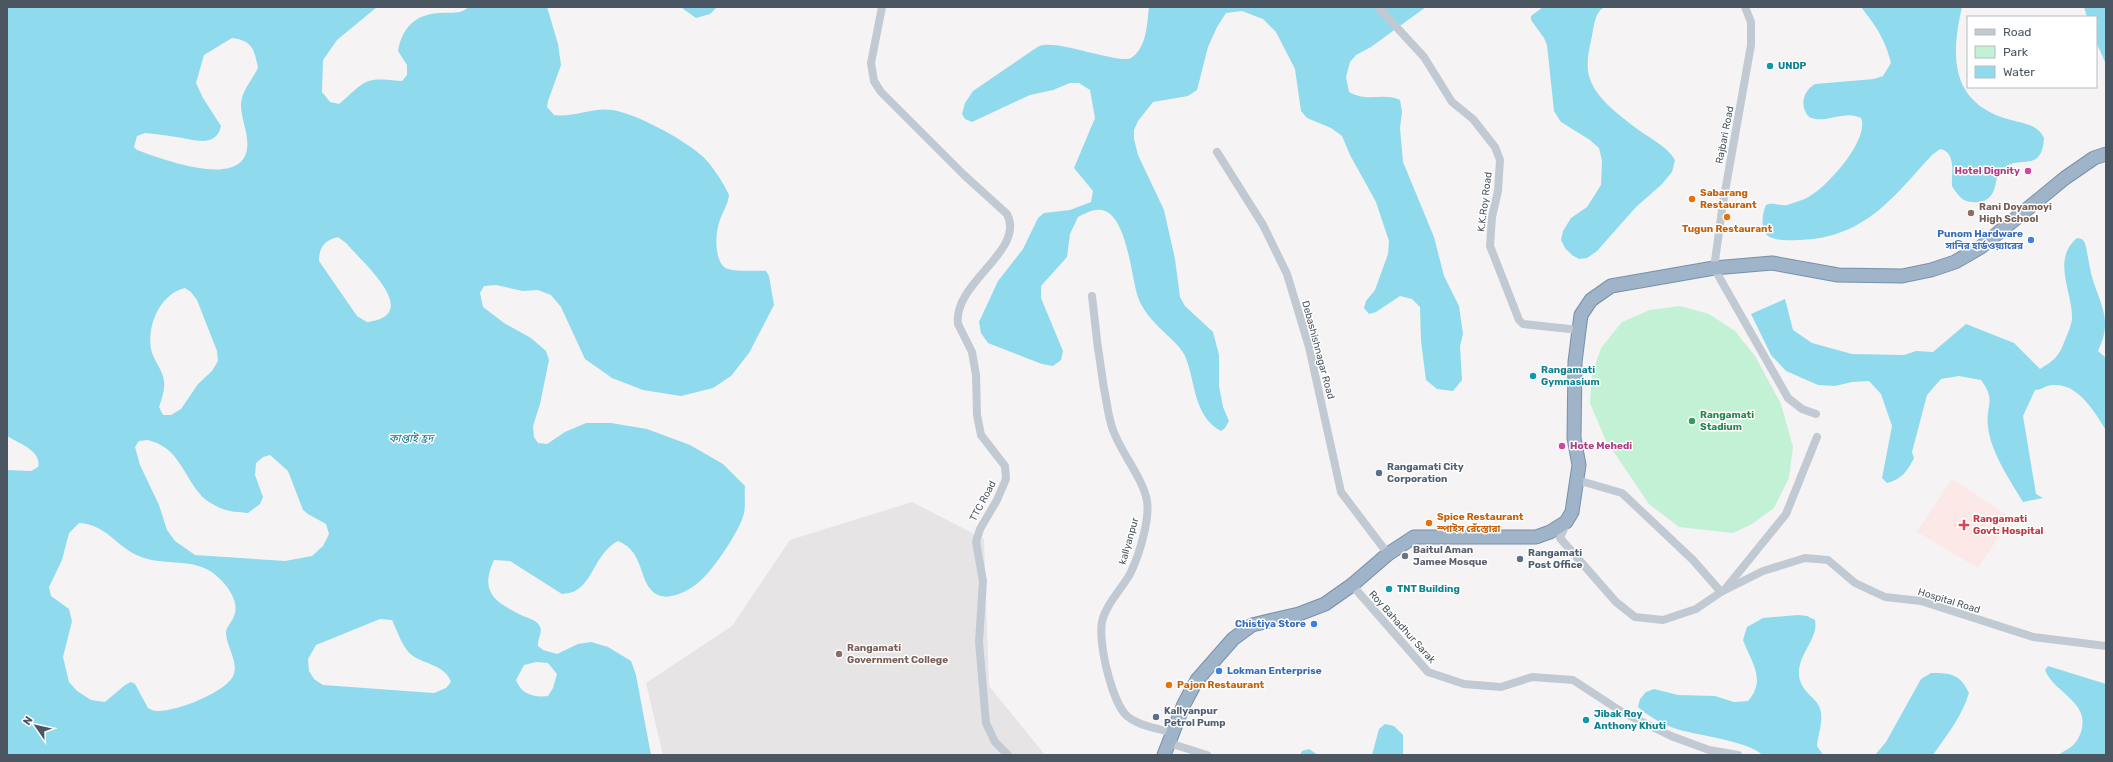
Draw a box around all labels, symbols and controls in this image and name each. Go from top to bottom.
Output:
legend [1967,16,2097,88]
text: Road [2003,25,2031,39]
text: Park [2003,45,2029,59]
place label: UNDP [1778,60,1807,72]
marker: UNDP [1765,61,1775,71]
text: Water [2003,65,2035,79]
street label: Rajbari Road [1714,105,1736,165]
place label: Hotel Dignity [1955,165,2020,177]
marker: Hotel Dignity [2023,166,2033,176]
street label: K.K.Roy Road [1475,171,1495,233]
place label: Sabarang Restaurant [1700,187,1757,211]
marker: Sabarang Restaurant [1687,194,1697,204]
place label: Rani Doyamoyi High School [1979,201,2052,225]
marker: Rani Doyamoyi High School [1966,208,1976,218]
marker: Tugun Restaurant [1722,212,1732,222]
place label: Tugun Restaurant [1682,223,1772,235]
place label: Punom Hardware সানির হার্ডওয়্যারের [1937,228,2024,252]
marker: Punom Hardware সানির হার্ডওয়্যারের [2026,235,2036,245]
street label: Debashishnagar Road [1299,299,1337,401]
place label: Rangamati Gymnasium [1541,364,1600,388]
marker: Rangamati Gymnasium [1528,371,1538,381]
place label: Rangamati Stadium [1700,409,1754,433]
marker: Rangamati Stadium [1687,416,1697,426]
water label: কাপ্তাই হ্রদ [389,431,435,445]
place label: Hote Mehedi [1570,440,1632,452]
marker: Hote Mehedi [1557,441,1567,451]
place label: Rangamati City Corporation [1387,461,1464,485]
marker: Rangamati City Corporation [1374,468,1384,478]
street label: TTC Road [967,479,999,523]
place label: Spice Restaurant স্পাইস রেঁস্তোরা [1436,511,1524,535]
place label: Rangamati Govt: Hospital [1973,513,2044,537]
street label: kallyanpur [1117,516,1141,566]
marker: Spice Restaurant স্পাইস রেঁস্তোরা [1424,518,1434,528]
marker: Rangamati Govt: Hospital [1958,519,1970,531]
place label: Baitul Aman Jamee Mosque [1413,544,1487,568]
place label: Rangamati Post Office [1528,547,1583,571]
marker: Baitul Aman Jamee Mosque [1400,551,1410,561]
marker: Rangamati Post Office [1515,554,1525,564]
place label: TNT Building [1397,583,1460,595]
marker: TNT Building [1384,584,1394,594]
street label: Hospital Road [1916,586,1982,616]
street label: Roy Bahadhur Sarak [1366,588,1438,666]
place label: Chistiya Store [1235,618,1306,630]
marker: Chistiya Store [1309,619,1319,629]
place label: Rangamati Government College [847,642,948,666]
marker: Rangamati Government College [834,649,844,659]
place label: Lokman Enterprise [1227,665,1322,677]
marker: Lokman Enterprise [1214,666,1224,676]
place label: Pajon Restaurant [1177,679,1265,691]
marker: Pajon Restaurant [1164,680,1174,690]
place label: Kallyanpur Petrol Pump [1164,705,1226,729]
north arrow [16,706,56,746]
place label: Jibak Roy Anthony Khuti [1594,708,1666,732]
marker: Kallyanpur Petrol Pump [1151,712,1161,722]
text: N [21,714,36,728]
marker: Jibak Roy Anthony Khuti [1581,715,1591,725]

